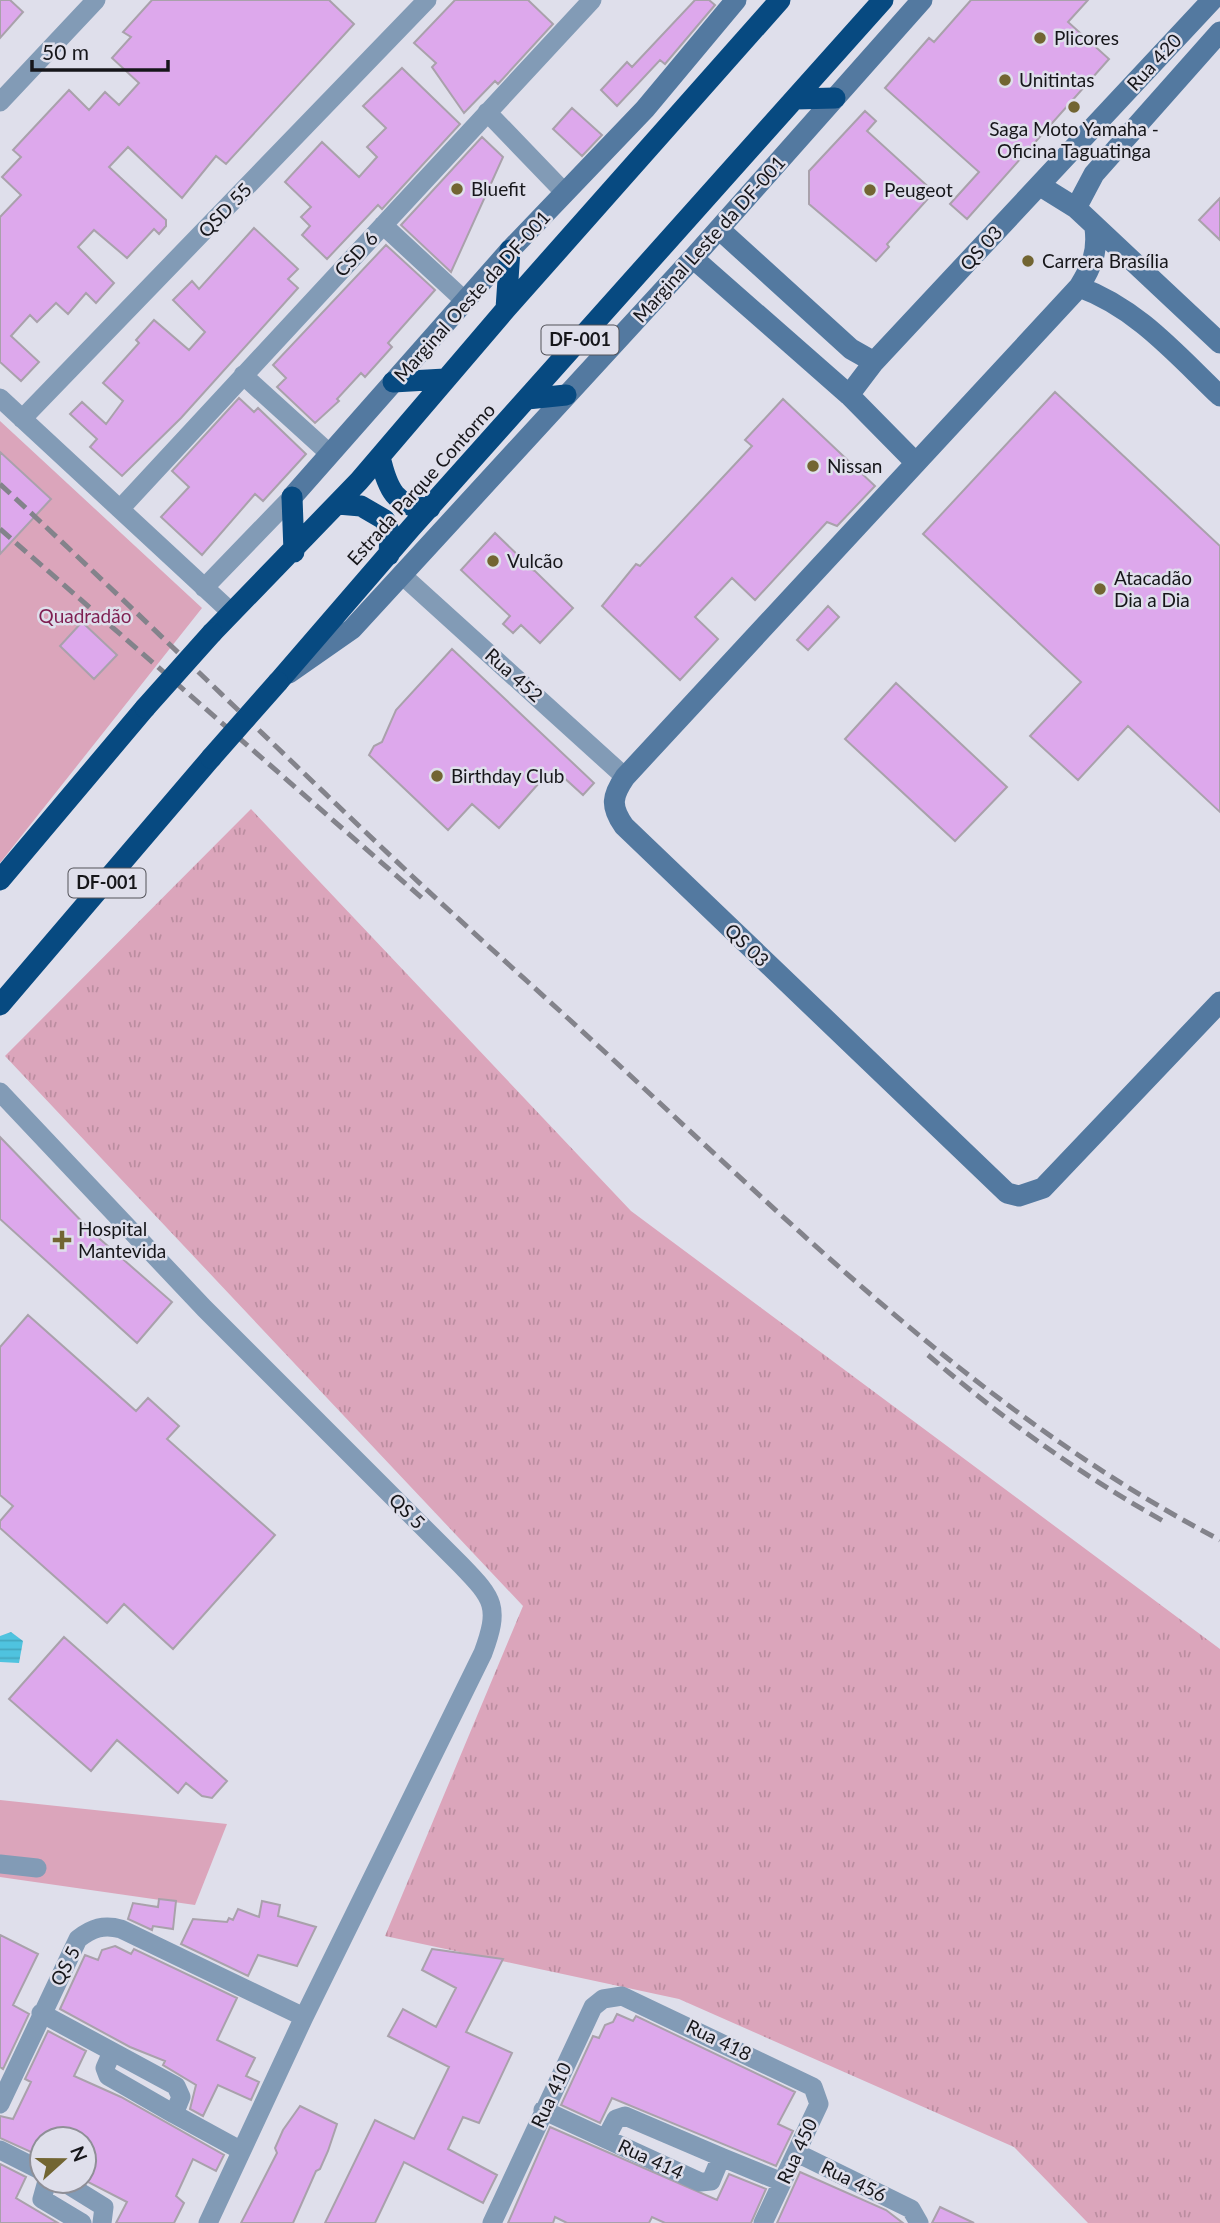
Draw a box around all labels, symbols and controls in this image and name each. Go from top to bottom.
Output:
place label: Plicores [1054,26,1119,49]
scale bar [32,28,168,72]
street label: Rua 420 [1122,28,1186,95]
marker: Plicores [1032,30,1048,46]
text: 50 m [42,39,89,64]
place label: Unitintas [1019,68,1095,91]
marker: Unitintas [997,72,1013,88]
marker: Saga Moto Yamaha - Oficina Taguatinga [1066,99,1082,115]
place label: Saga Moto Yamaha - Oficina Taguatinga [989,117,1159,162]
street label: Marginal Leste da DF-001 [628,151,790,327]
place label: Bluefit [471,177,526,200]
street label: QSD 55 [193,178,256,242]
place label: Peugeot [884,178,953,201]
marker: Bluefit [449,181,465,197]
marker: Peugeot [862,182,878,198]
street label: Marginal Oeste da DF-001 [389,205,555,386]
street label: QS 03 [955,220,1007,275]
street label: CSD 6 [329,226,382,281]
place label: Carrera Brasília [1042,249,1169,272]
marker: Carrera Brasília [1020,253,1036,269]
road number: DF-001 [542,326,618,354]
street label: Estrada Parque Contorno [342,398,499,569]
place label: Nissan [827,454,882,477]
marker: Nissan [805,458,821,474]
place label: Vulcão [507,549,563,572]
marker: Vulcão [485,553,501,569]
place label: Atacadão Dia a Dia [1114,566,1192,611]
marker: Atacadão Dia a Dia [1092,581,1108,597]
park label: Quadradão [39,604,131,627]
street label: Rua 452 [481,643,548,706]
place label: Birthday Club [451,764,564,787]
marker: Birthday Club [429,768,445,784]
road number: DF-001 [68,868,146,898]
street label: QS 03 [721,918,774,971]
place label: Hospital Mantevida [78,1217,166,1262]
marker: Hospital Mantevida [52,1230,72,1250]
street label: QS 5 [385,1488,430,1533]
street label: QS 5 [45,1942,84,1989]
street label: Rua 418 [683,2014,755,2065]
street label: Rua 410 [525,2058,576,2131]
street label: Rua 450 [771,2114,822,2187]
north arrow [28,2125,98,2195]
street label: Rua 414 [615,2133,688,2184]
text: N [66,2143,93,2165]
street label: Rua 456 [818,2155,890,2206]

